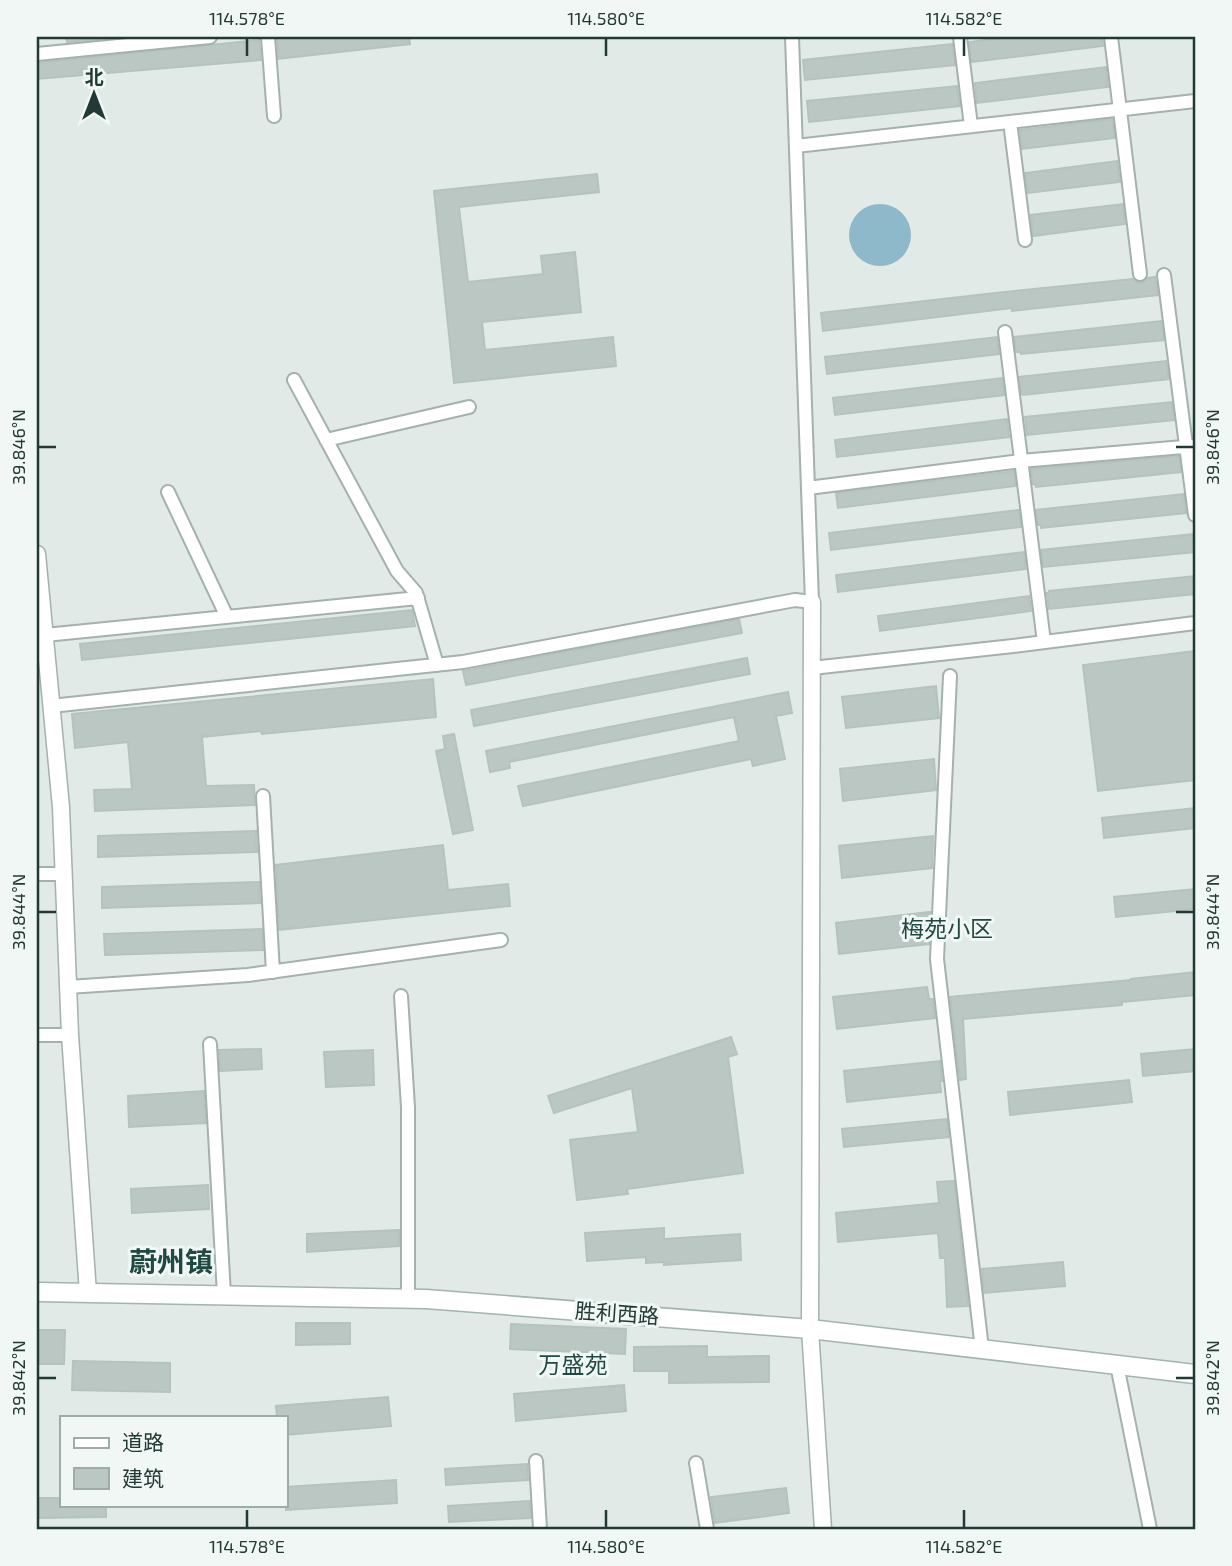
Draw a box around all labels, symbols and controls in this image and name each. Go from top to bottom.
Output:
text: 114.578°E [209,7,285,29]
text: 114.580°E [567,7,645,29]
text: 114.582°E [926,7,1002,29]
north arrow [60,60,130,130]
text: 北 [84,65,104,88]
text: 39.846°N [7,409,29,485]
text: 39.846°N [1201,409,1223,485]
text: 39.844°N [7,874,29,950]
text: 39.844°N [1201,874,1223,950]
district label: 梅苑小区 [901,914,993,942]
district label: 蔚州镇 [129,1244,213,1278]
street label: 胜利西路 [574,1297,660,1328]
text: 39.842°N [7,1340,29,1416]
text: 39.842°N [1201,1340,1223,1416]
district label: 万盛苑 [539,1350,608,1378]
legend [60,1416,287,1506]
text: 道路 [122,1429,164,1454]
text: 建筑 [122,1465,164,1490]
text: 114.578°E [209,1535,285,1557]
text: 114.580°E [567,1535,645,1557]
text: 114.582°E [926,1535,1002,1557]

